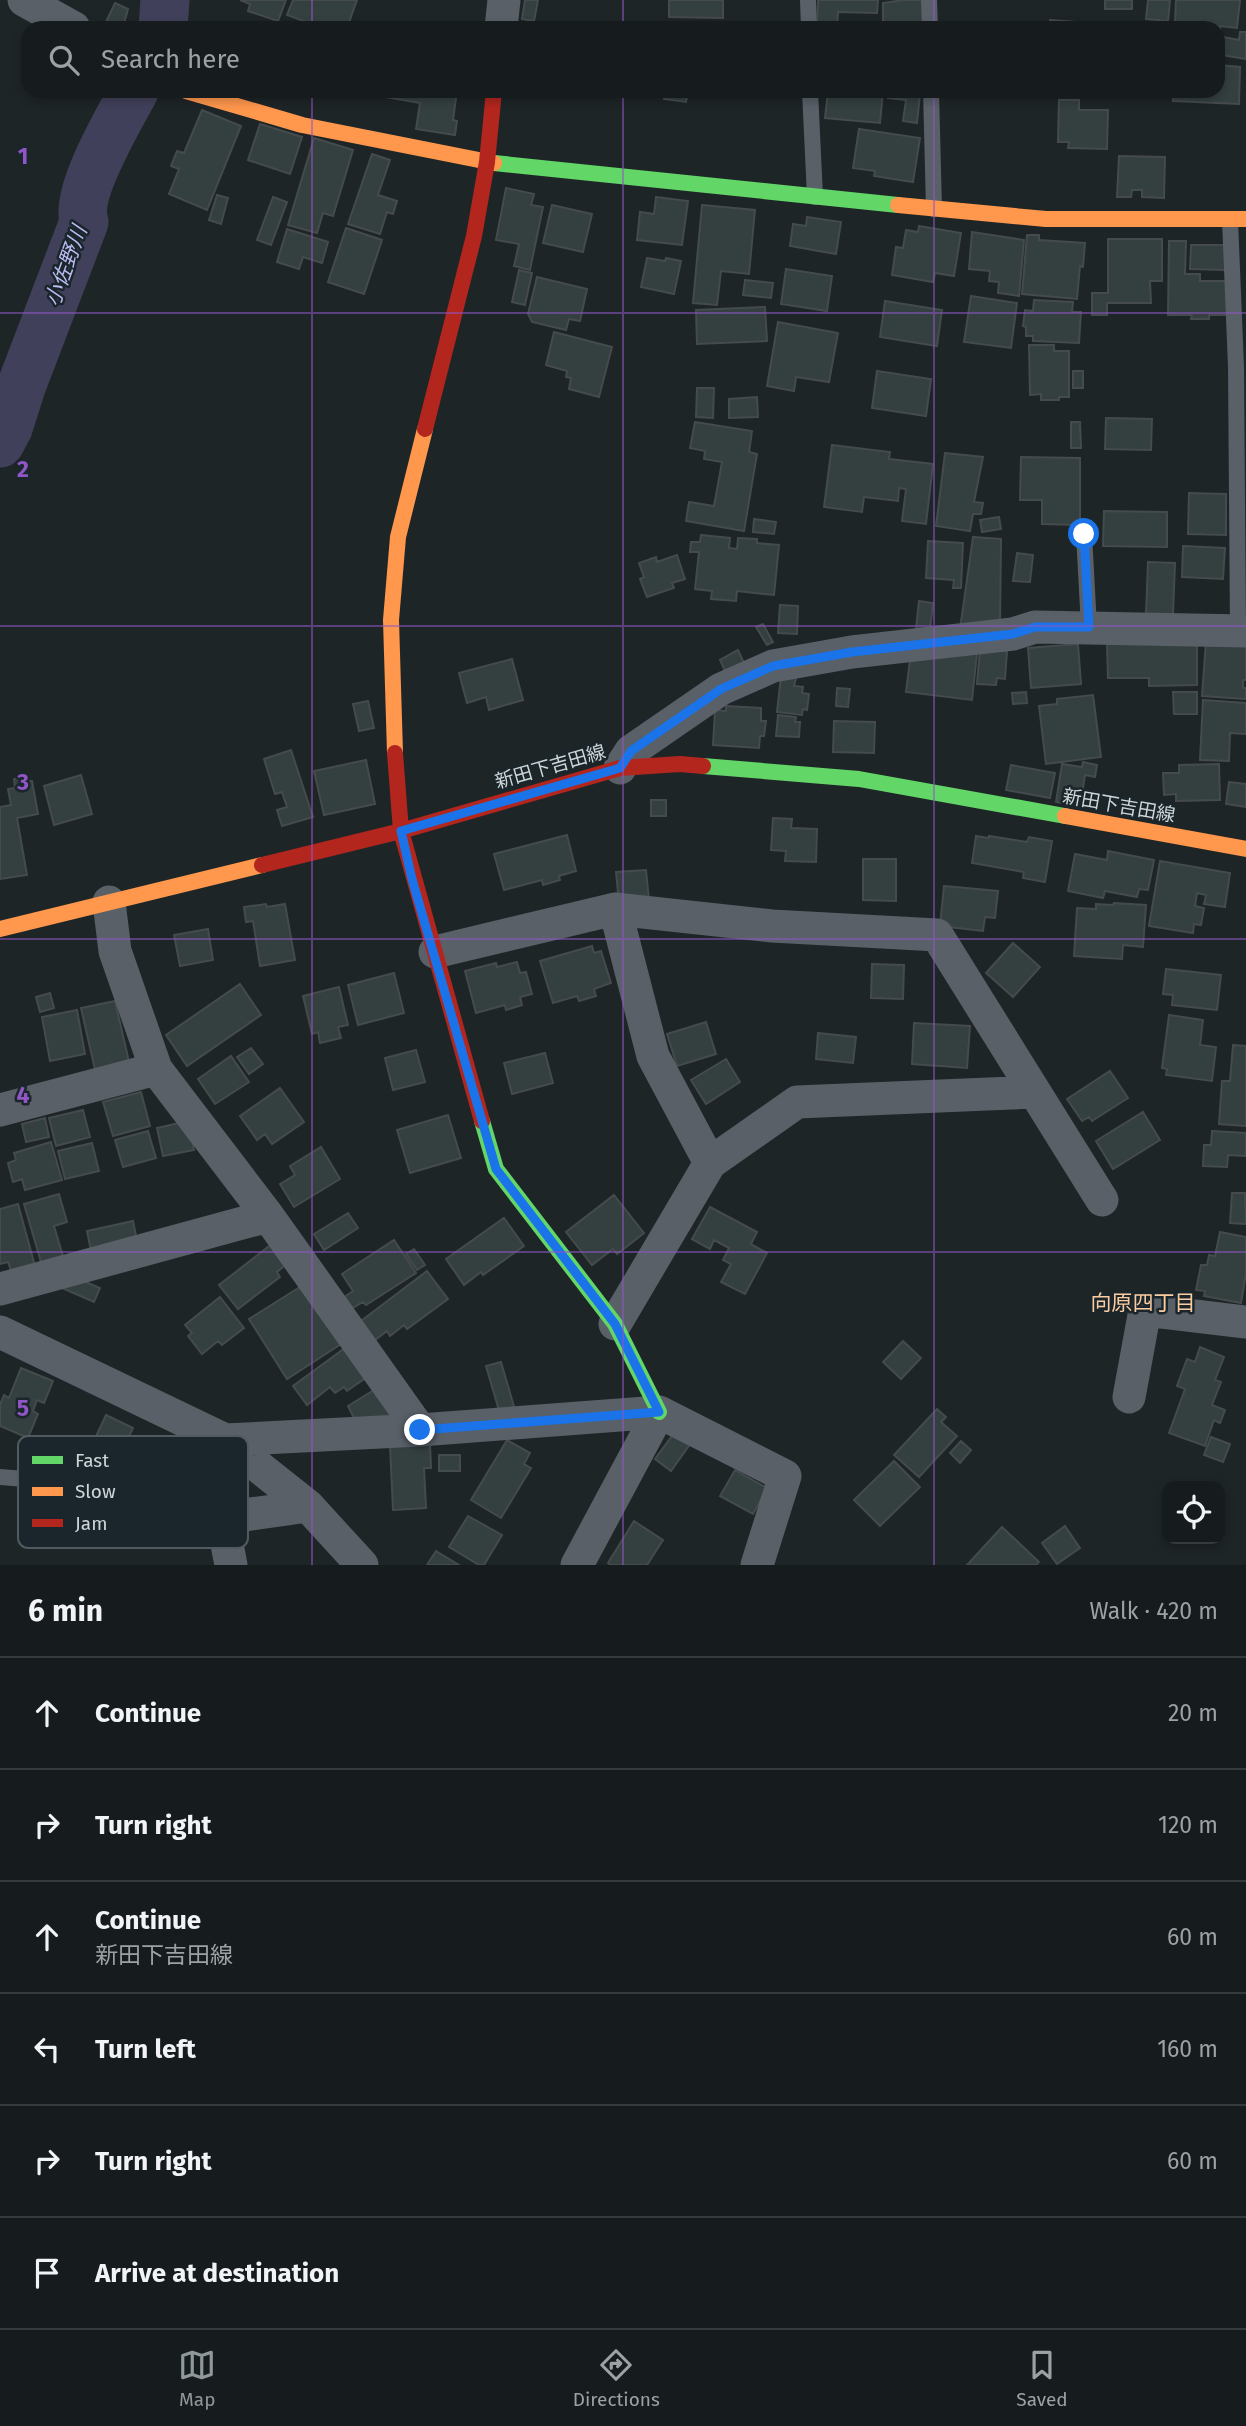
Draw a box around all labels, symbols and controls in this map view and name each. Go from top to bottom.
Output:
search box [21,21,1225,98]
icon: search [45,41,83,79]
text: Search here [101,44,240,75]
text: 1 [18,142,28,170]
water label: 小佐野川 [39,220,93,310]
text: 2 [17,455,29,483]
route start [1068,518,1099,549]
street label: 新田下吉田線 [492,740,608,793]
text: 3 [16,768,29,796]
street label: 新田下吉田線 [1061,784,1177,827]
text: 4 [17,1081,30,1109]
district label: 向原四丁目 [1091,1290,1196,1316]
text: 5 [17,1394,29,1422]
route end [404,1414,435,1445]
legend [18,1436,248,1548]
text: Fast [75,1449,109,1472]
text: Slow [75,1480,116,1503]
map controls [1162,1481,1225,1544]
button: locate [1162,1481,1225,1544]
text: Jam [75,1512,107,1535]
text: 6 min [28,1593,103,1629]
text: Walk · 420 m [1089,1597,1218,1625]
icon: ahead [28,1694,66,1732]
text: Continue [95,1698,201,1729]
text: 20 m [1168,1699,1218,1727]
icon: right [28,1806,66,1844]
text: Turn right [95,1810,212,1841]
text: 120 m [1158,1811,1218,1839]
text: Continue [95,1905,201,1936]
icon: ahead [28,1918,66,1956]
text: 60 m [1167,1923,1218,1951]
text: 新田下吉田線 [95,1941,233,1969]
icon: left [28,2030,66,2068]
text: Turn left [95,2034,196,2065]
text: 160 m [1157,2035,1218,2063]
icon: right [28,2142,66,2180]
text: Turn right [95,2146,212,2177]
text: 60 m [1167,2147,1218,2175]
icon: arrive [28,2254,66,2292]
text: Arrive at destination [95,2258,339,2289]
tab: Map [178,2346,216,2411]
tab: Directions [573,2346,660,2411]
tab: Saved [1016,2346,1068,2411]

